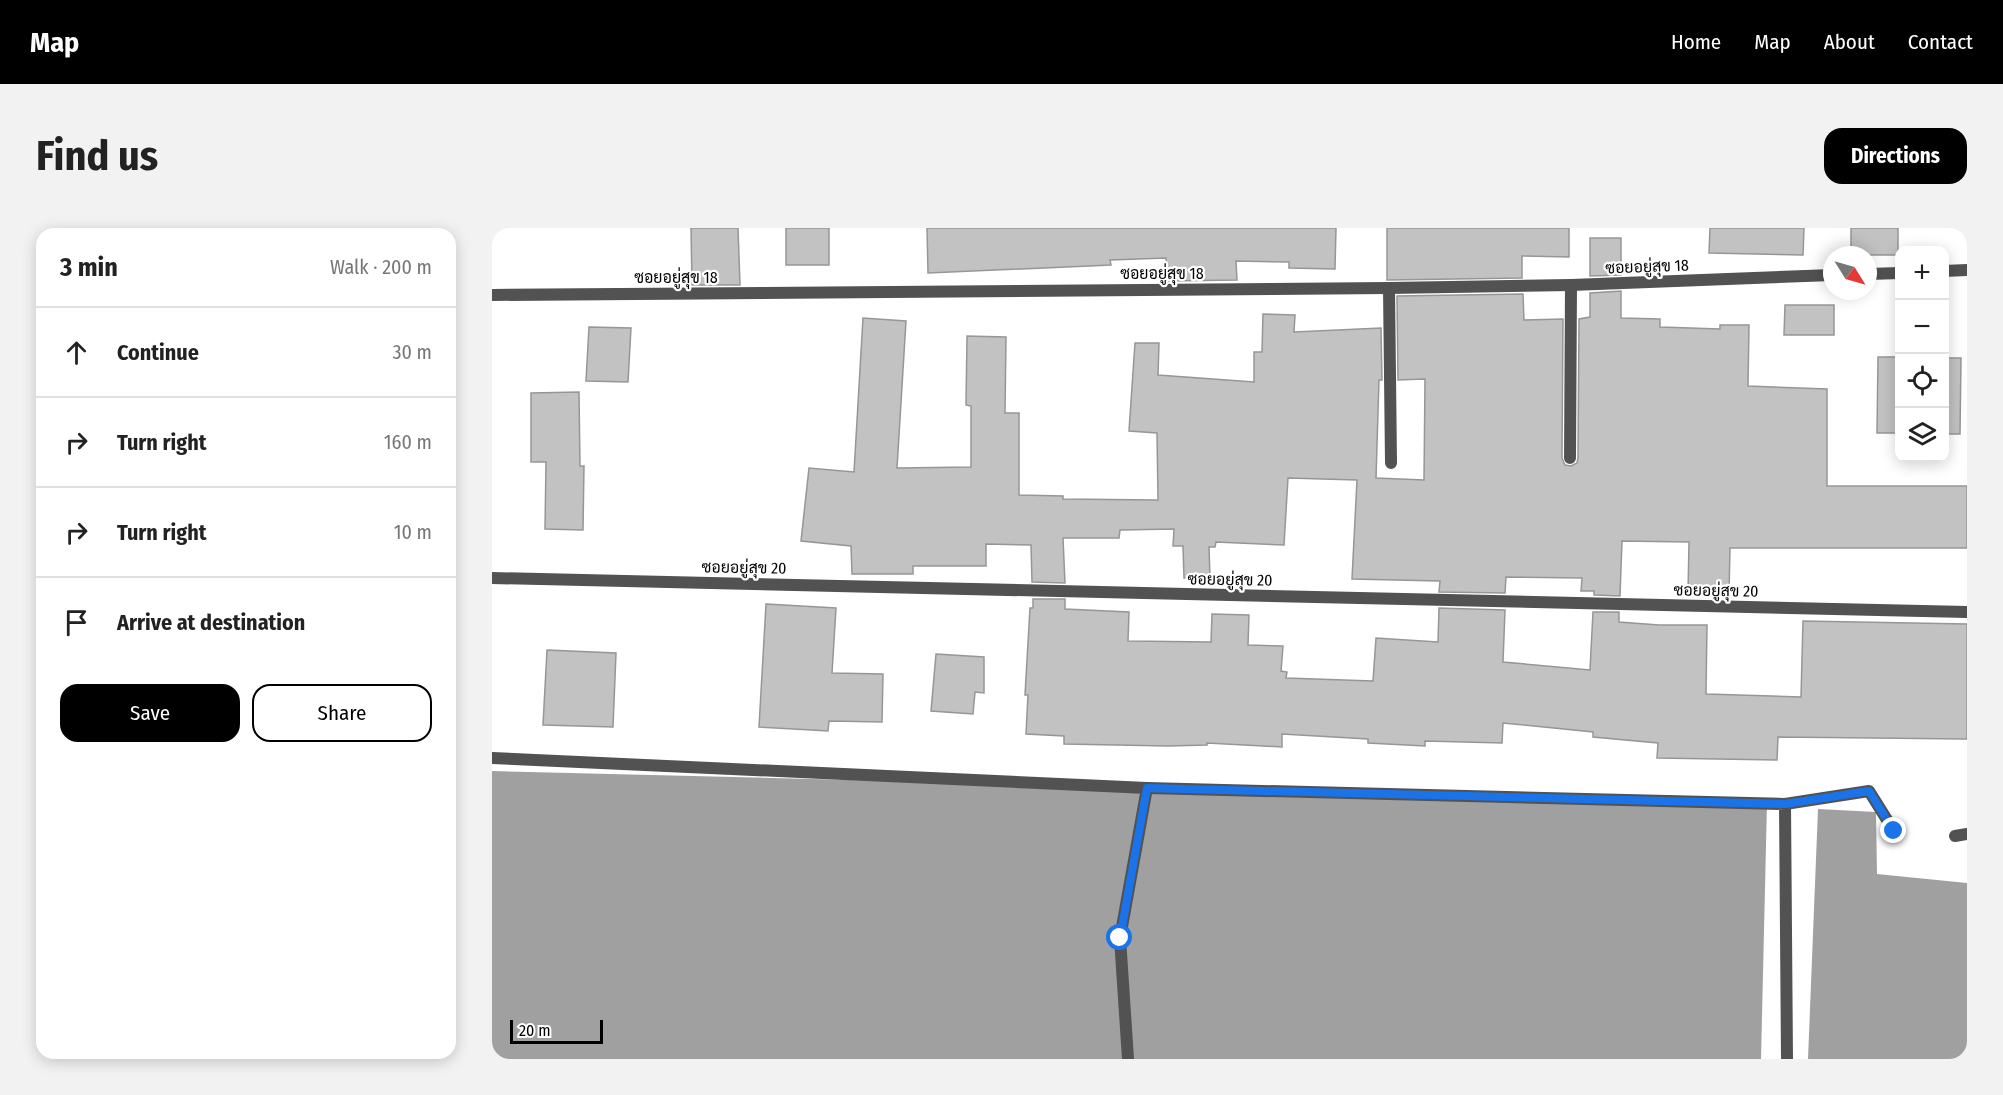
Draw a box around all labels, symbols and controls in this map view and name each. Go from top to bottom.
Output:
text: Map [30,26,79,59]
text: Home [1671,29,1721,55]
text: Map [1754,29,1791,55]
text: About [1824,29,1875,55]
text: Contact [1908,29,1973,55]
button: Directions [1824,128,1967,184]
text: Find us [36,131,158,181]
north arrow [1823,246,1877,300]
map controls [1895,246,1949,462]
button: + [1895,246,1949,300]
text: 3 min [60,252,118,283]
text: Walk · 200 m [330,255,432,279]
street label: ซอยอยู่สุข 18 [1605,255,1689,279]
street label: ซอยอยู่สุข 18 [1120,263,1204,285]
street label: ซอยอยู่สุข 18 [634,267,718,289]
button: − [1895,300,1949,354]
icon: ahead [60,336,93,369]
text: Continue [117,339,199,366]
text: 30 m [392,340,432,364]
button: locate [1895,354,1949,408]
button: layers [1895,408,1949,462]
icon: right [60,426,93,459]
text: Turn right [117,429,206,456]
text: 160 m [384,430,432,454]
icon: right [60,516,93,549]
text: Turn right [117,519,206,546]
text: 10 m [394,520,432,544]
street label: ซอยอยู่สุข 20 [701,556,787,580]
street label: ซอยอยู่สุข 20 [1187,568,1273,592]
street label: ซอยอยู่สุข 20 [1673,579,1759,603]
icon: arrive [60,606,93,639]
text: Arrive at destination [117,609,305,636]
button: Save [60,684,240,742]
button: Share [252,684,432,742]
route end [1880,817,1906,843]
route start [1106,924,1132,950]
scale bar [510,1017,603,1044]
text: 20 m [519,1021,550,1040]

